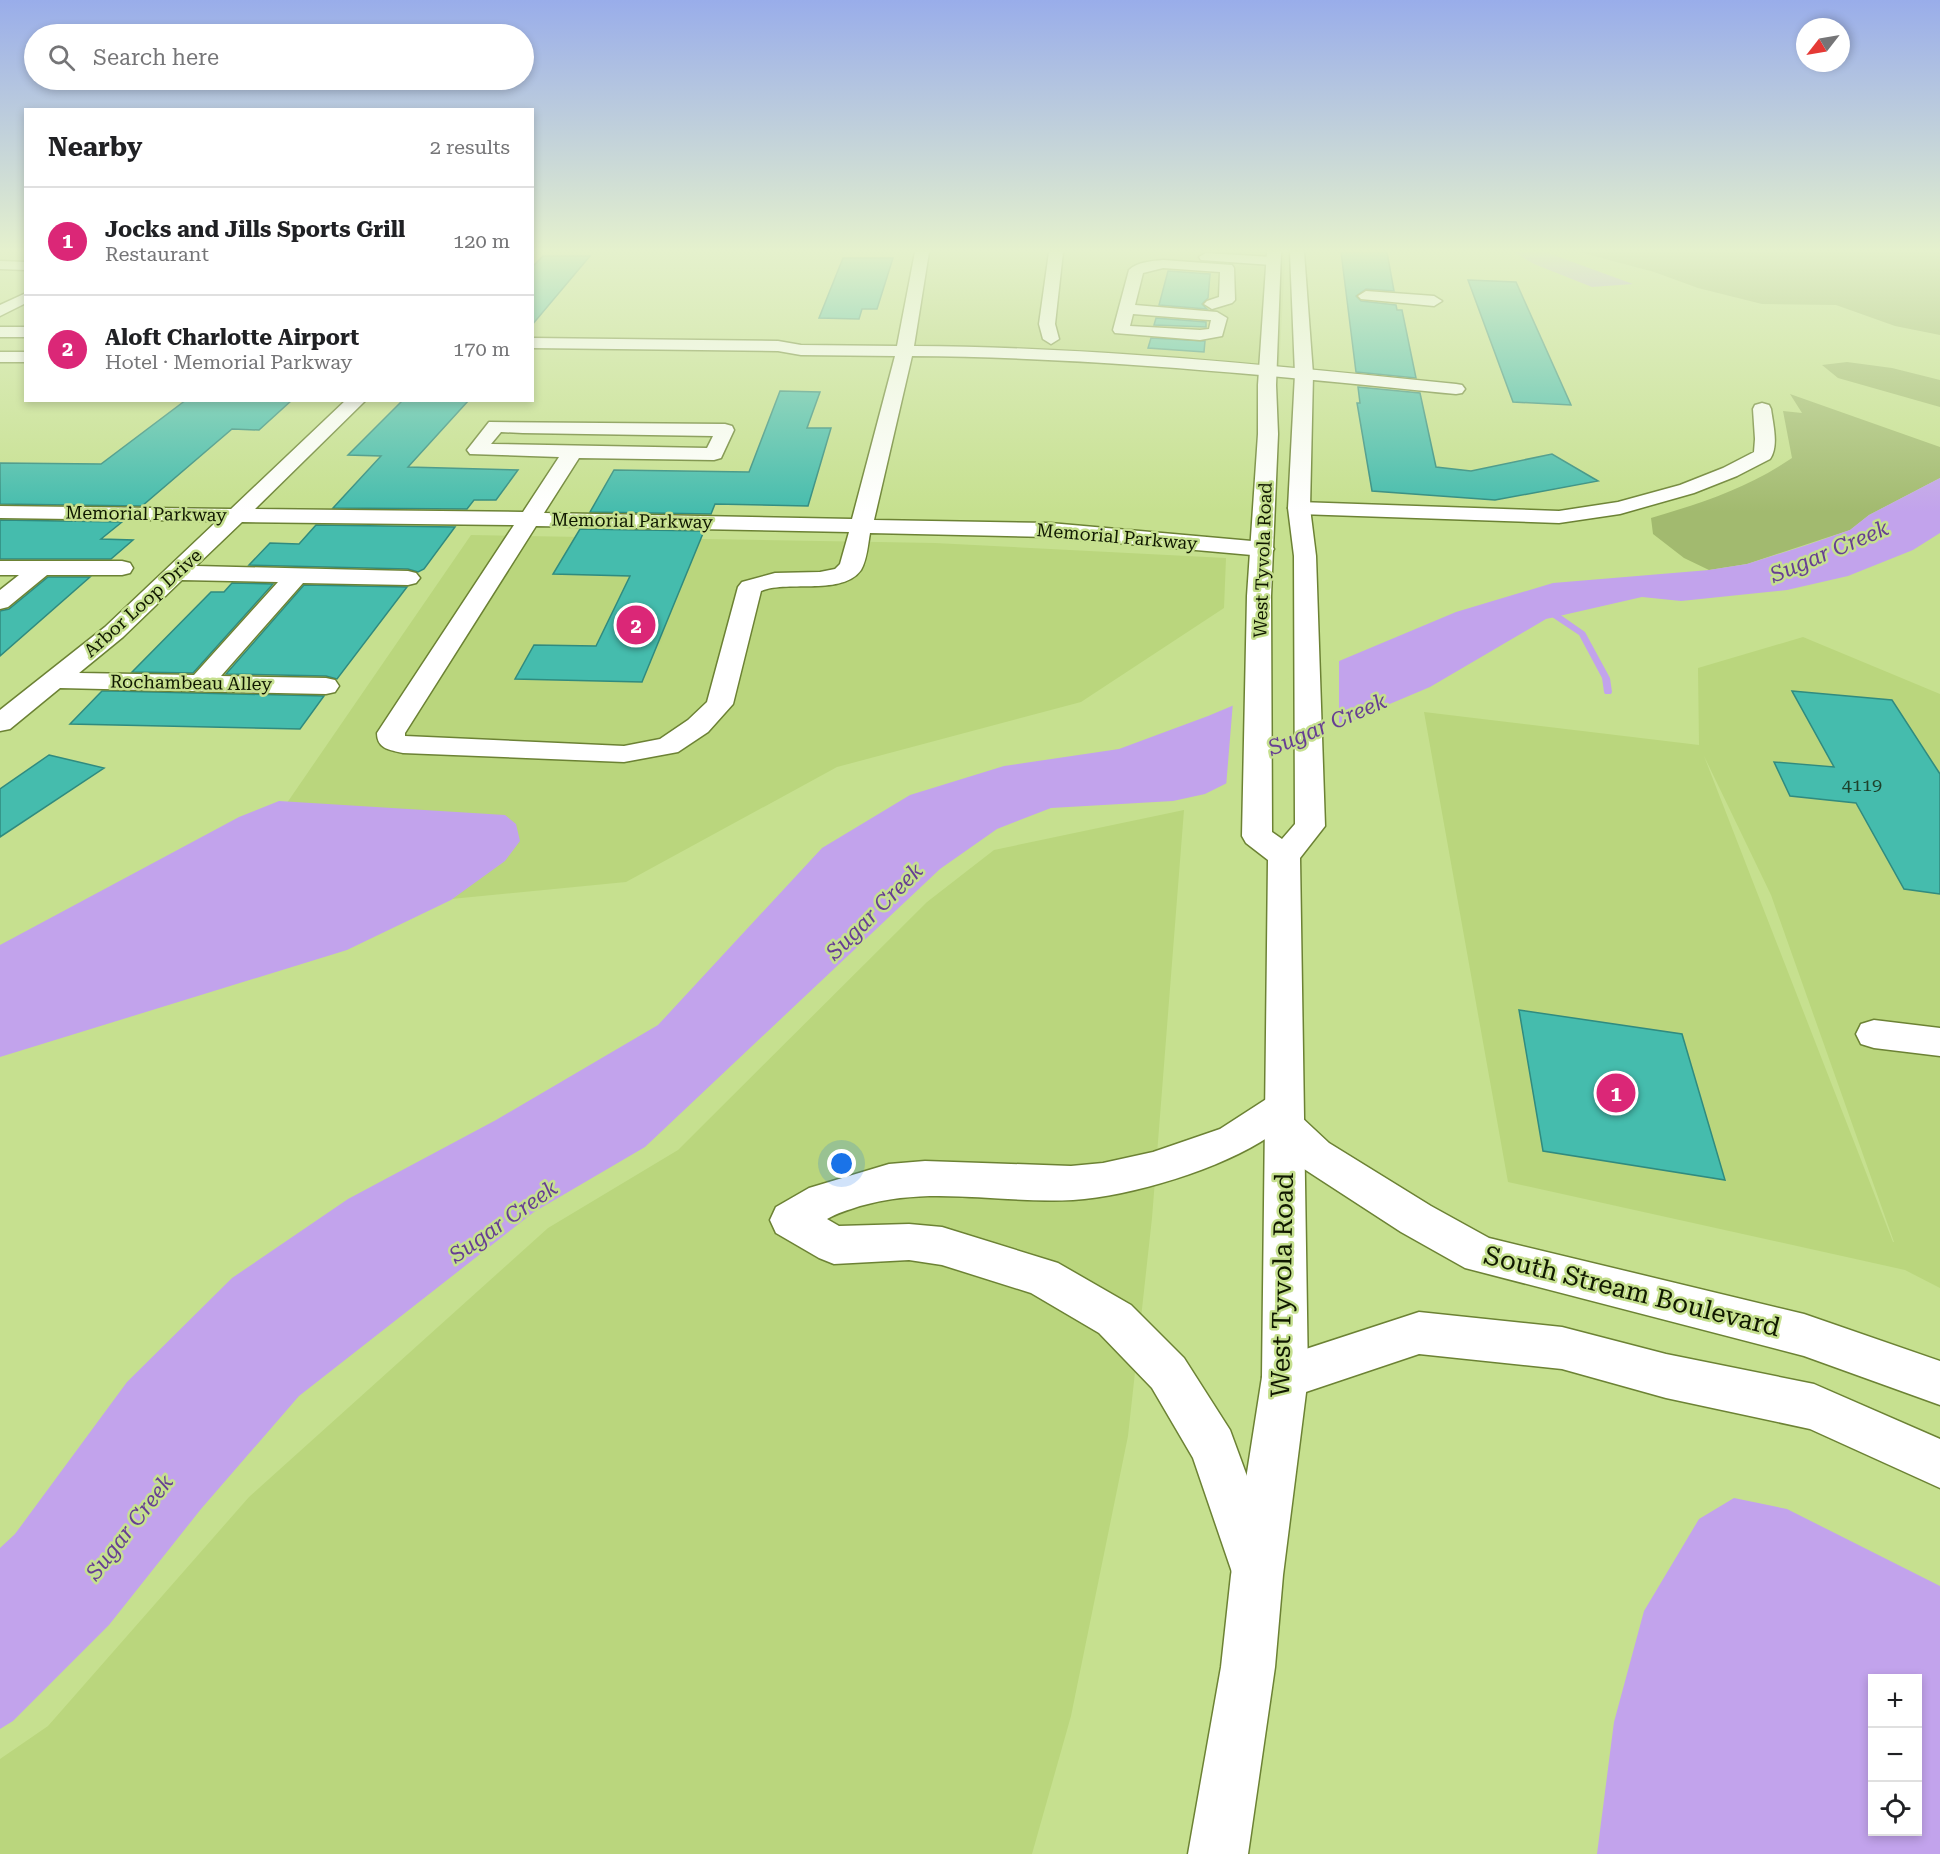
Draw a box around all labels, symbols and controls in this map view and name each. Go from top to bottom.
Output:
north arrow [1796,18,1850,72]
search box [24,24,534,90]
icon: search [45,41,78,74]
text: Search here [93,45,219,70]
text: Nearby [48,132,142,162]
text: 2 results [430,135,510,159]
text: Jocks and Jills Sports Grill [105,217,405,242]
text: 1 [62,229,73,253]
text: 120 m [453,229,510,253]
text: Restaurant [105,242,209,266]
text: Aloft Charlotte Airport [105,325,359,350]
text: 2 [62,337,73,361]
text: 170 m [453,337,510,361]
text: Hotel · Memorial Parkway [105,350,352,374]
street label: West Tyvola Road [1249,481,1276,638]
street label: Memorial Parkway [65,502,227,525]
street label: Memorial Parkway [551,509,713,532]
water label: Sugar Creek [1765,515,1892,588]
street label: Memorial Parkway [1036,519,1199,554]
street label: Arbor Loop Drive [79,544,206,661]
pin: 2 [616,602,656,648]
street label: Rochambeau Alley [110,671,273,694]
water label: Sugar Creek [1263,688,1390,761]
house number: 4119 [1842,774,1882,795]
water label: Sugar Creek [820,858,928,966]
pin: 1 [1596,1070,1636,1116]
your location [827,1149,856,1178]
street label: West Tyvola Road [1265,1172,1299,1398]
water label: Sugar Creek [444,1175,562,1268]
street label: South Stream Boulevard [1481,1240,1783,1342]
water label: Sugar Creek [80,1470,178,1586]
map controls [1868,1674,1922,1836]
button: + [1868,1674,1922,1728]
button: − [1868,1728,1922,1782]
button: locate [1868,1782,1922,1836]

